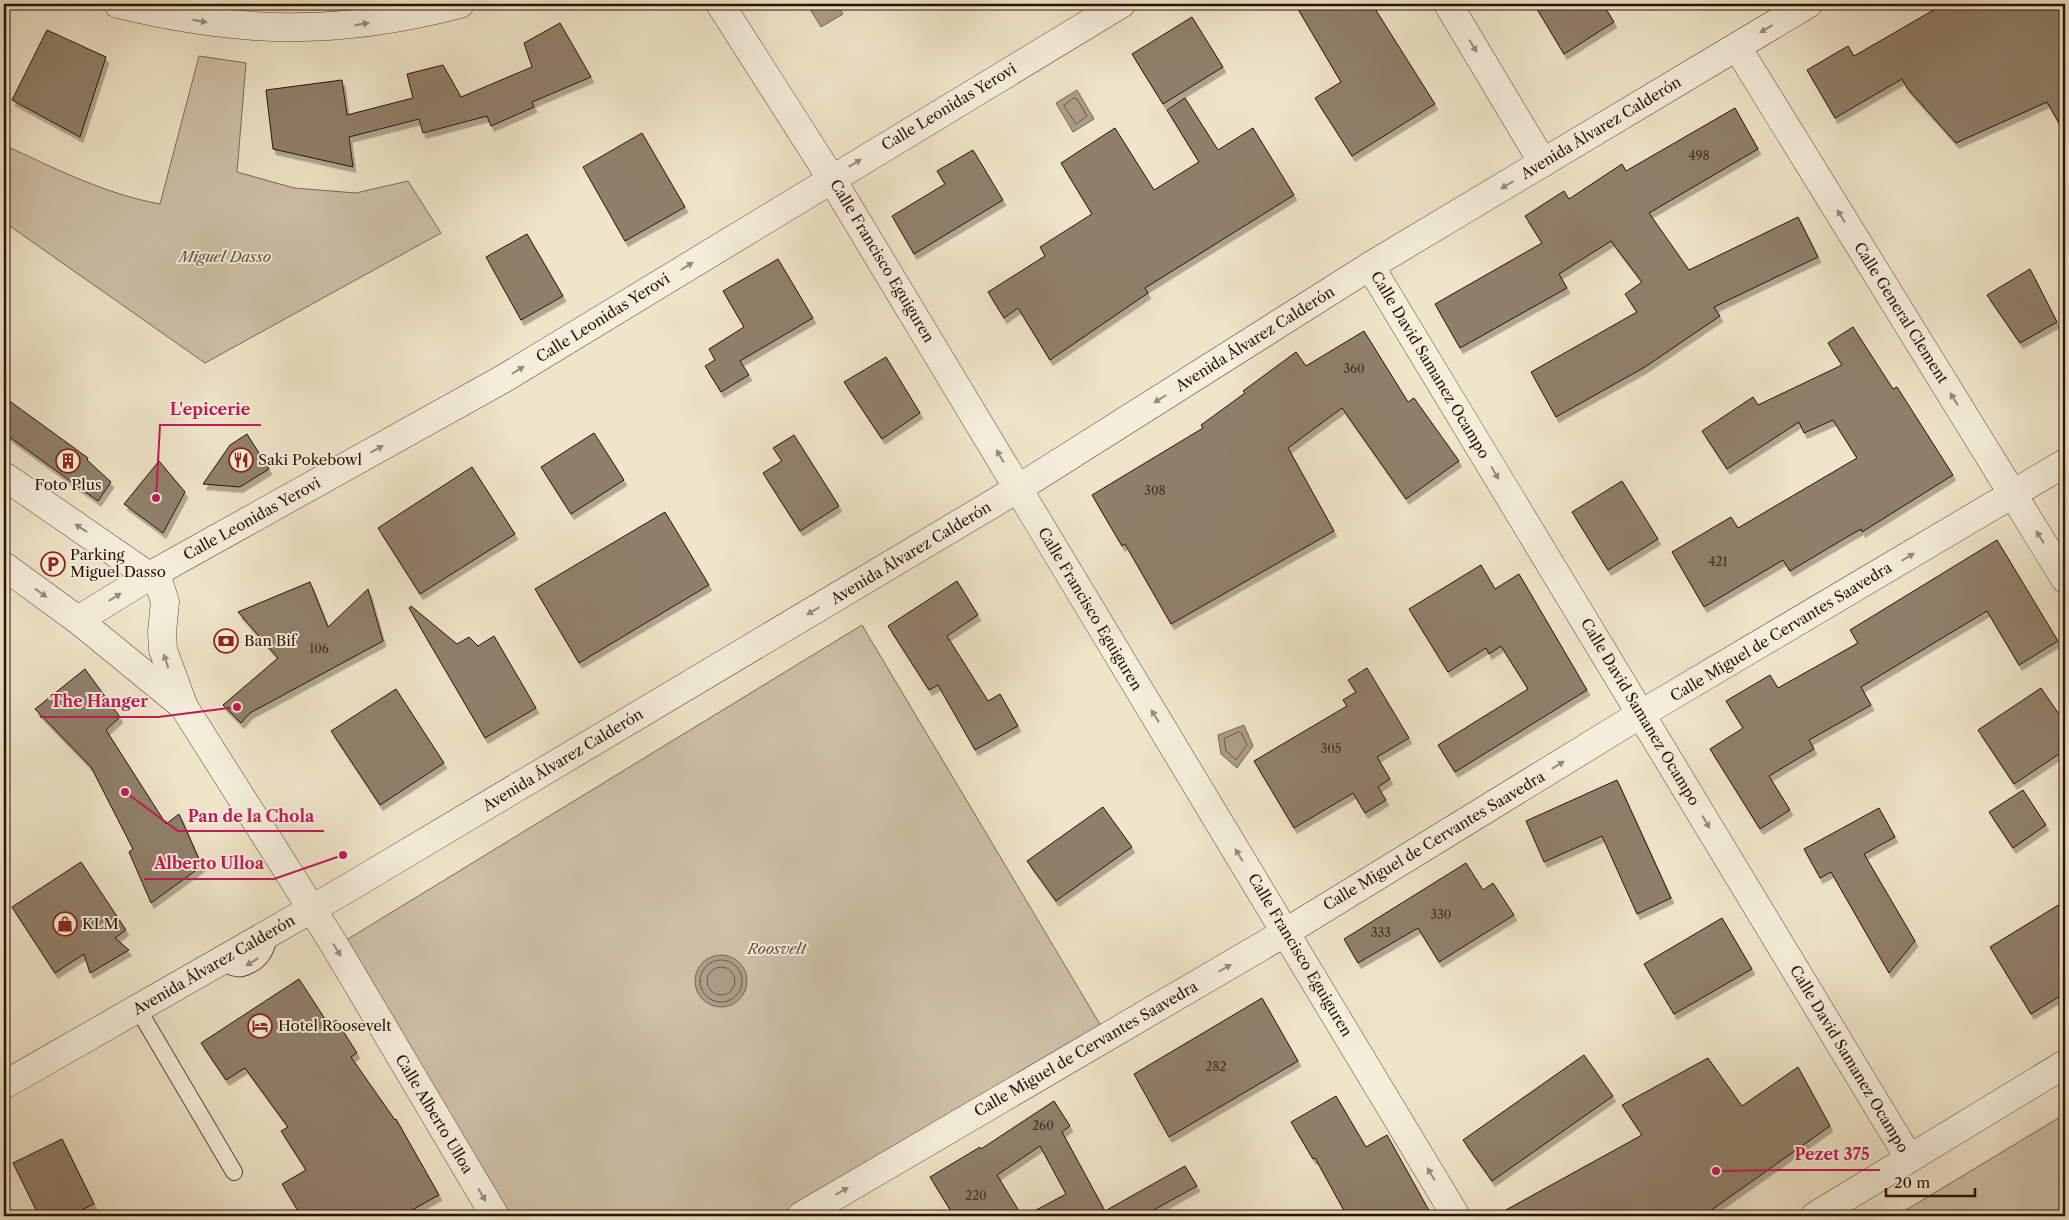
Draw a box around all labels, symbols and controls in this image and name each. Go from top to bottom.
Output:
one-way arrow [193,17,209,25]
one-way arrow [354,20,370,28]
one-way arrow [1760,24,1773,33]
one-way arrow [1468,39,1477,52]
street label: Calle Leonidas Yerovi [878,59,1020,154]
street label: Avenida Álvarez Calderón [1516,72,1685,184]
house number: 498 [1688,148,1710,163]
one-way arrow [849,159,862,168]
street label: Calle Francisco Eguiguren [826,176,939,346]
one-way arrow [1500,180,1513,189]
one-way arrow [1836,210,1845,223]
street label: Calle General Clement [1850,239,1953,388]
park label: Miguel Dasso [177,247,271,266]
one-way arrow [680,262,693,271]
street label: Calle Leonidas Yerovi [532,268,673,366]
street label: Calle David Samanez Ocampo [1367,268,1494,462]
street label: Avenida Álvarez Calderón [1171,281,1338,396]
house number: 360 [1343,361,1365,376]
one-way arrow [512,365,525,374]
one-way arrow [1949,392,1959,406]
callout: L'epicerie [160,394,261,425]
one-way arrow [1154,394,1167,404]
text: L'epicerie [170,399,251,419]
one-way arrow [370,445,383,454]
restaurant icon: Saki Pokebowl [228,447,254,473]
building icon: Foto Plus [55,448,81,474]
place label: Saki Pokebowl [258,450,362,469]
one-way arrow [995,450,1004,463]
one-way arrow [1491,466,1500,479]
street label: Calle Leonidas Yerovi [180,473,324,564]
place label: Foto Plus [35,475,101,494]
house number: 308 [1144,483,1166,498]
street label: Avenida Álvarez Calderón [826,497,995,609]
one-way arrow [75,523,88,533]
street label: Calle Francisco Eguiguren [1034,524,1147,694]
one-way arrow [2035,531,2044,544]
place label: Parking Miguel Dasso [70,545,166,581]
parking icon: Parking Miguel Dasso [40,551,66,577]
one-way arrow [1901,552,1914,561]
house number: 421 [1709,554,1727,569]
street label: Calle Miguel de Cervantes Saavedra [1666,558,1895,705]
one-way arrow [34,587,47,598]
one-way arrow [108,593,121,602]
one-way arrow [806,607,819,616]
street label: Calle David Samanez Ocampo [1577,615,1704,809]
bank icon: Ban Bif [213,628,239,654]
place label: Ban Bif [244,631,298,650]
house number: 106 [309,641,329,656]
one-way arrow [162,653,170,668]
callout: The Hanger [40,686,158,717]
text: The Hanger [50,691,148,711]
street label: Avenida Álvarez Calderón [478,704,647,816]
one-way arrow [1150,709,1160,722]
house number: 305 [1321,741,1341,756]
one-way arrow [1551,761,1564,770]
street label: Calle Miguel de Cervantes Saavedra [1319,767,1548,914]
callout: Pan de la Chola [178,800,324,831]
text: Pan de la Chola [188,806,315,826]
one-way arrow [1701,815,1710,828]
callout: Alberto Ulloa [144,848,274,879]
one-way arrow [1235,848,1244,861]
text: Alberto Ulloa [153,853,265,873]
street label: Calle Francisco Eguiguren [1244,870,1357,1040]
house number: 330 [1431,907,1451,922]
street label: Avenida Álvarez Calderón [128,910,299,1019]
shop icon: KLM [52,911,78,937]
place label: KLM [82,914,119,933]
house number: 333 [1371,925,1391,940]
park label: Roosvelt [747,939,807,958]
one-way arrow [333,943,342,956]
one-way arrow [246,957,259,966]
street label: Calle David Samanez Ocampo [1786,962,1913,1156]
one-way arrow [1217,964,1232,972]
street label: Calle Miguel de Cervantes Saavedra [970,976,1201,1121]
hotel icon: Hotel Roosevelt [247,1013,273,1039]
place label: Hotel Roosevelt [278,1016,392,1035]
street label: Calle Alberto Ulloa [391,1051,478,1177]
house number: 282 [1206,1059,1227,1074]
house number: 260 [1032,1118,1054,1133]
callout: Pezet 375 [1784,1139,1880,1170]
text: Pezet 375 [1794,1144,1870,1164]
scale bar [1886,1165,1975,1197]
one-way arrow [1426,1168,1435,1181]
text: 20 m [1894,1173,1930,1192]
one-way arrow [836,1187,849,1196]
house number: 220 [965,1188,987,1203]
one-way arrow [478,1189,487,1202]

